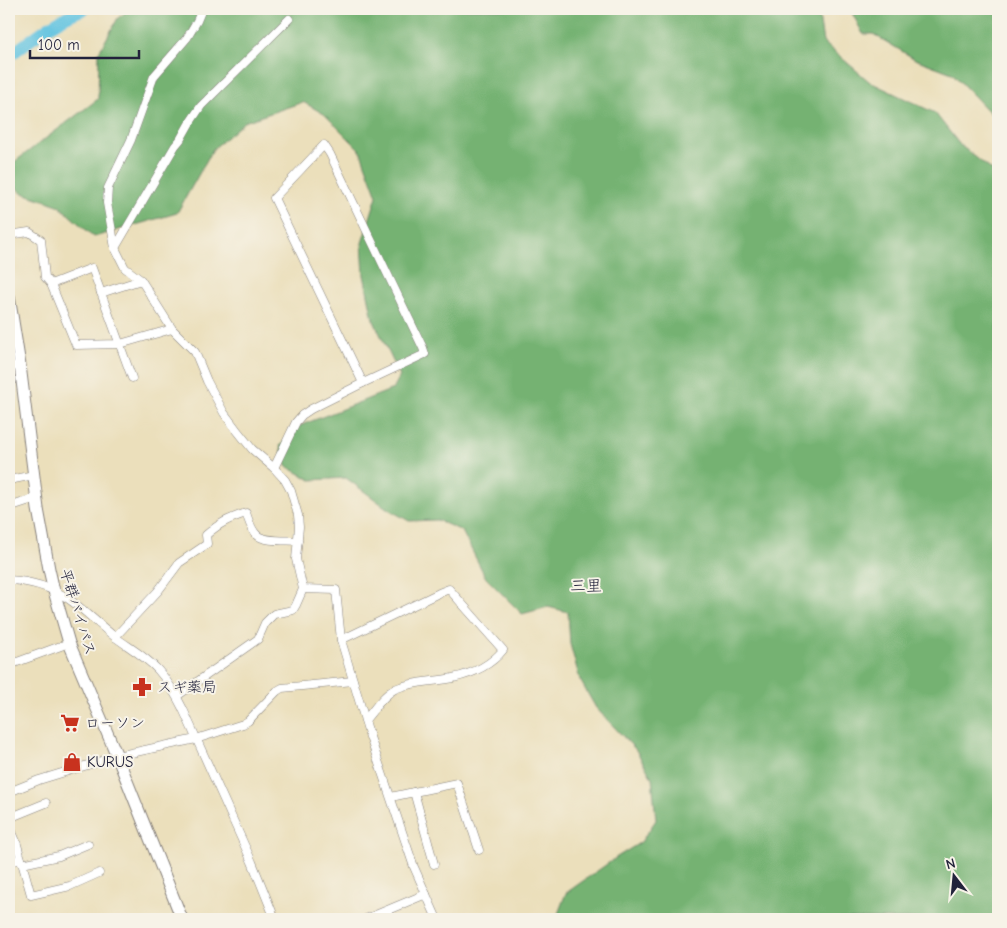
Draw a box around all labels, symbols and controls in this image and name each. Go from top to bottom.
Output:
scale bar [30,28,139,60]
text: 100 m [38,36,80,54]
street label: 平群バイパス [56,566,100,658]
district label: 三里 [570,577,602,595]
pharmacy icon: スギ薬局 [131,676,153,698]
place label: スギ薬局 [157,678,217,696]
supermarket icon: ローソン [59,712,81,734]
place label: ローソン [85,714,145,732]
shop icon: KURUS [61,751,83,773]
place label: KURUS [87,753,133,771]
north arrow [930,850,980,900]
text: N [944,855,957,873]

